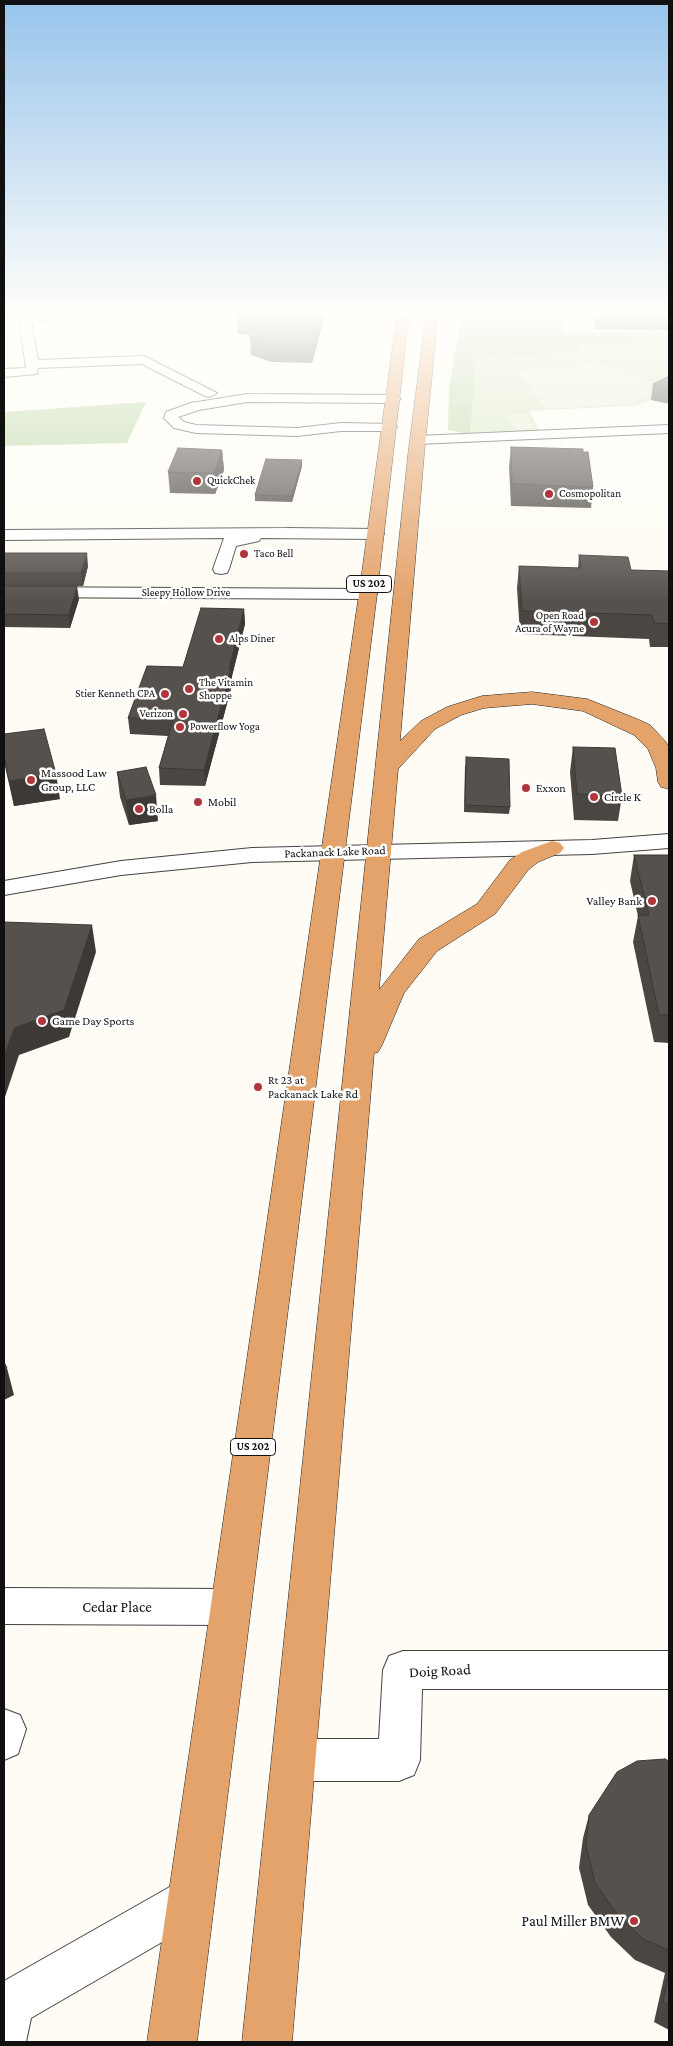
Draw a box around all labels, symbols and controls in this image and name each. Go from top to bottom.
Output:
place label: QuickChek [207,474,255,488]
marker: QuickChek [191,475,203,487]
place label: Cosmopolitan [559,487,621,501]
marker: Cosmopolitan [543,488,555,500]
place label: Taco Bell [254,547,293,561]
marker: Taco Bell [238,548,250,560]
road number: US 202 [346,576,392,592]
street label: Sleepy Hollow Drive [142,586,230,600]
place label: Open Road Acura of Wayne [515,609,584,635]
marker: Open Road Acura of Wayne [588,616,600,628]
place label: Alps Diner [229,632,275,646]
marker: Alps Diner [213,633,225,645]
place label: The Vitamin Shoppe [199,676,253,702]
marker: The Vitamin Shoppe [183,683,195,695]
place label: Stier Kenneth CPA [75,687,155,701]
marker: Stier Kenneth CPA [159,688,171,700]
place label: Verizon [140,707,173,721]
marker: Verizon [177,708,189,720]
place label: Powerflow Yoga [190,720,260,734]
marker: Powerflow Yoga [174,721,186,733]
place label: Massood Law Group, LLC [41,766,107,794]
marker: Massood Law Group, LLC [25,774,37,786]
place label: Exxon [536,781,566,795]
marker: Exxon [520,782,532,794]
place label: Circle K [604,790,641,804]
marker: Circle K [588,791,600,803]
place label: Mobil [208,795,236,809]
marker: Mobil [192,796,204,808]
place label: Bolla [149,802,173,816]
marker: Bolla [133,803,145,815]
street label: Packanack Lake Road [284,843,386,861]
place label: Valley Bank [587,894,642,908]
marker: Valley Bank [646,895,658,907]
place label: Game Day Sports [52,1014,134,1028]
marker: Game Day Sports [36,1015,48,1027]
place label: Rt 23 at Packanack Lake Rd [268,1073,358,1101]
marker: Rt 23 at Packanack Lake Rd [252,1081,264,1093]
road number: US 202 [230,1438,276,1455]
street label: Cedar Place [82,1598,152,1616]
street label: Doig Road [409,1660,471,1682]
place label: Paul Miller BMW [522,1912,624,1930]
marker: Paul Miller BMW [628,1915,640,1927]

